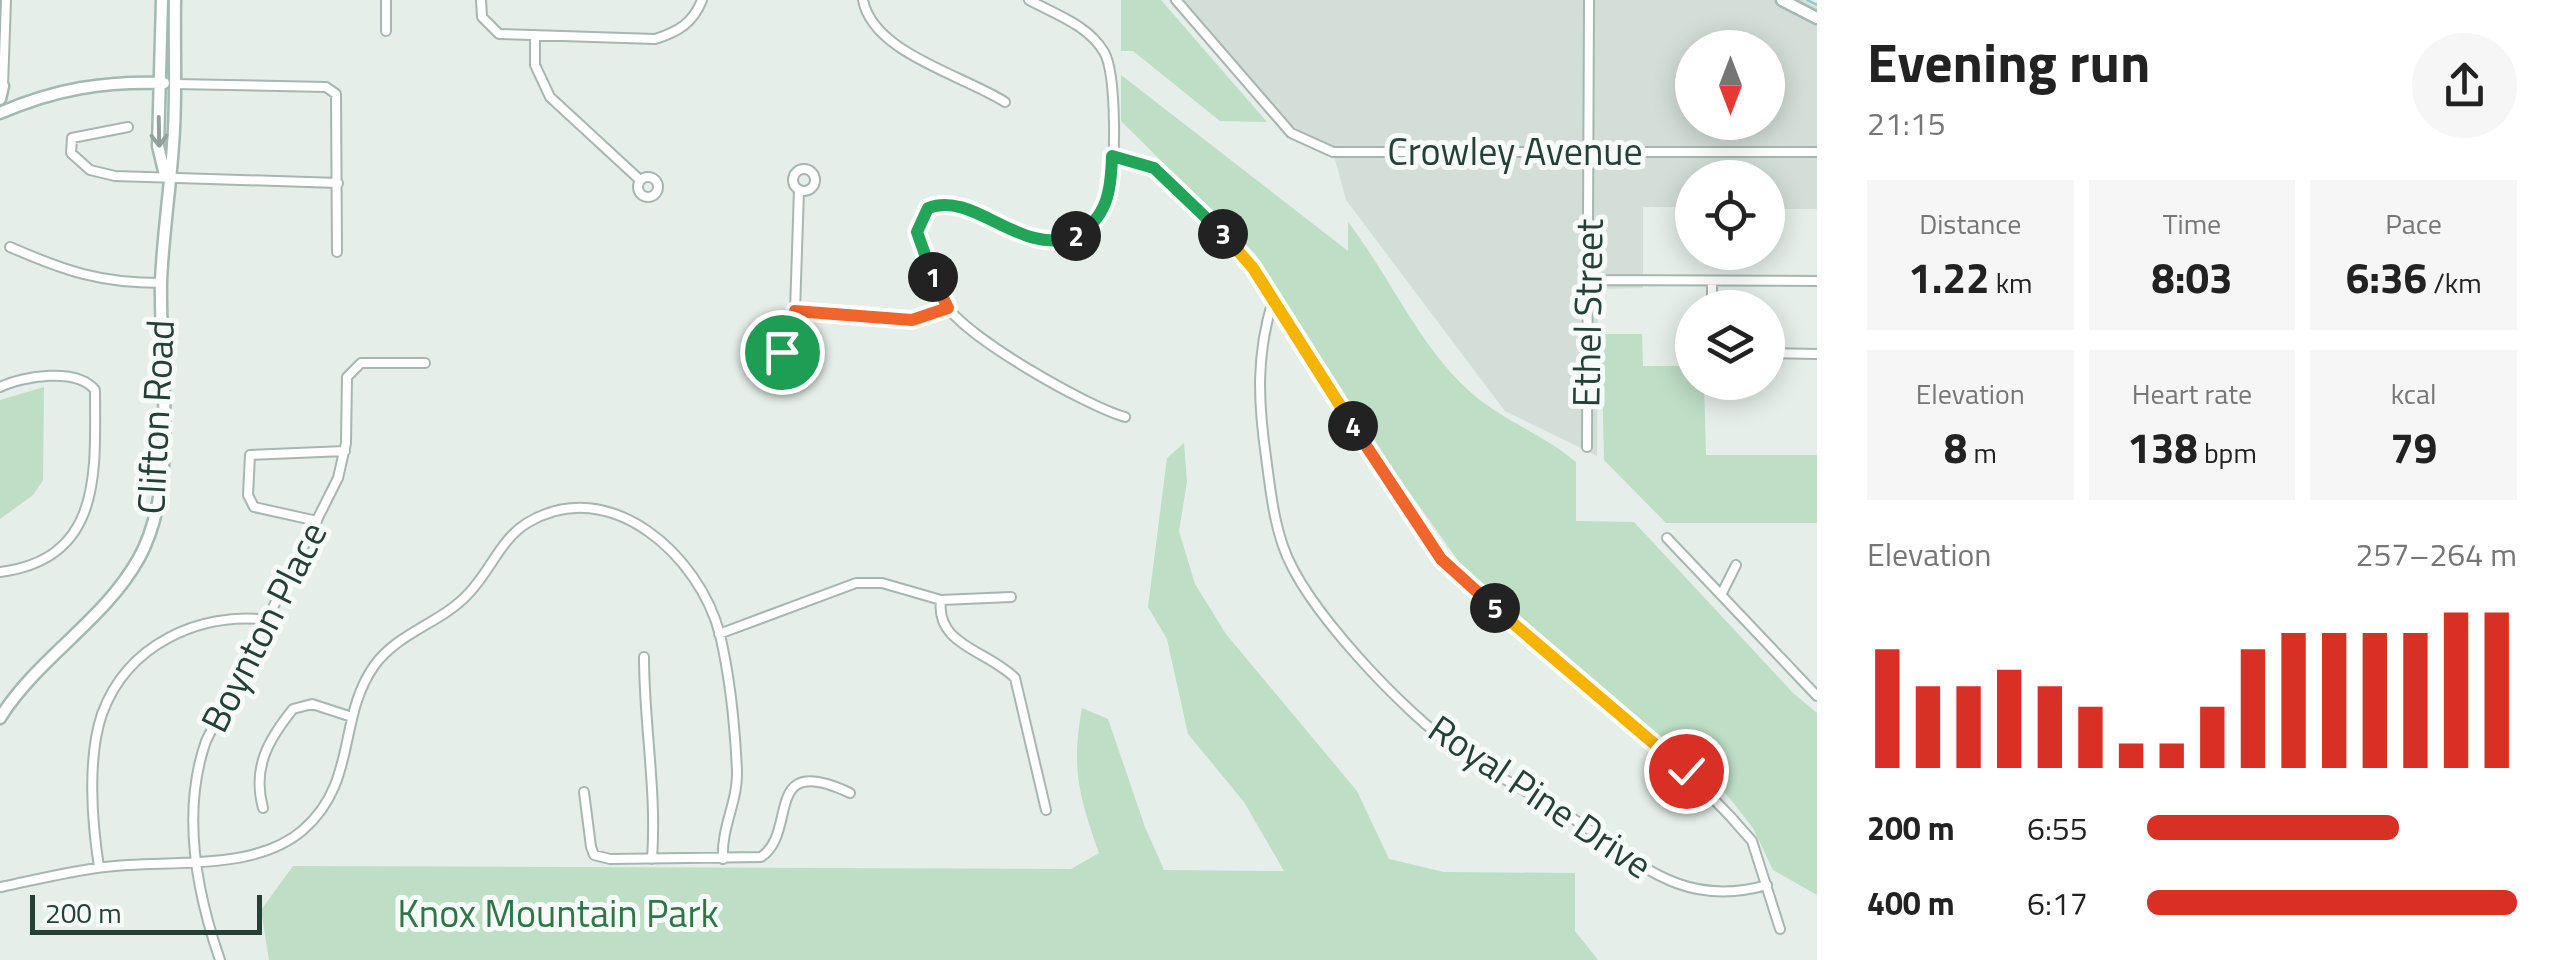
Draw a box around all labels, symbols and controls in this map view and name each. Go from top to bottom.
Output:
text: Evening run [1867,20,2150,103]
north arrow [1675,30,1785,140]
map controls [1675,30,1785,400]
button: share [2412,33,2517,138]
text: 21:15 [1867,99,1946,147]
one-way arrow [149,116,168,148]
street label: Crowley Avenue [1387,122,1643,180]
button: locate [1675,160,1785,270]
text: Distance [1919,202,2021,245]
text: Time [2163,202,2221,245]
text: Pace [2385,202,2442,245]
pin: 3 [1198,209,1248,259]
pin: 2 [1051,211,1101,261]
text: 3 [1215,212,1231,255]
text: 2 [1068,214,1084,257]
street label: Ethel Street [1556,218,1618,408]
text: 1.22 [1908,245,1989,309]
text: 8:03 [2151,245,2233,309]
text: 6:36 [2346,245,2427,309]
pin: 1 [908,252,958,302]
text: 1 [925,255,941,298]
text: km [1989,261,2032,304]
text: /km [2427,261,2482,304]
button: layers [1675,290,1785,400]
pin [740,310,825,395]
street label: Clifton Road [121,318,189,516]
icon: arrive [755,325,810,380]
text: Elevation [1916,372,2025,415]
text: Heart rate [2132,372,2252,415]
text: kcal [2391,372,2437,415]
pin: 4 [1328,401,1378,451]
text: 4 [1345,404,1361,447]
text: 8 [1944,415,1967,479]
text: 138 [2127,415,2198,479]
text: 79 [2390,415,2437,479]
text: m [1967,431,1997,474]
text: bpm [2198,431,2257,474]
street label: Boynton Place [185,511,341,742]
text: Elevation [1867,530,1991,578]
text: 257–264 m [2355,530,2517,578]
pin: 5 [1470,583,1520,633]
text: 5 [1487,586,1503,629]
street label: Royal Pine Drive [1417,700,1664,893]
pin [1644,729,1729,814]
icon: check [1659,744,1714,799]
text: 200 m [1867,804,1955,852]
text: 6:55 [2027,804,2088,852]
text: 400 m [1867,879,1955,927]
text: 6:17 [2027,879,2088,927]
park label: Knox Mountain Park [397,884,719,942]
scale bar [30,890,262,934]
text: 200 m [45,891,122,934]

